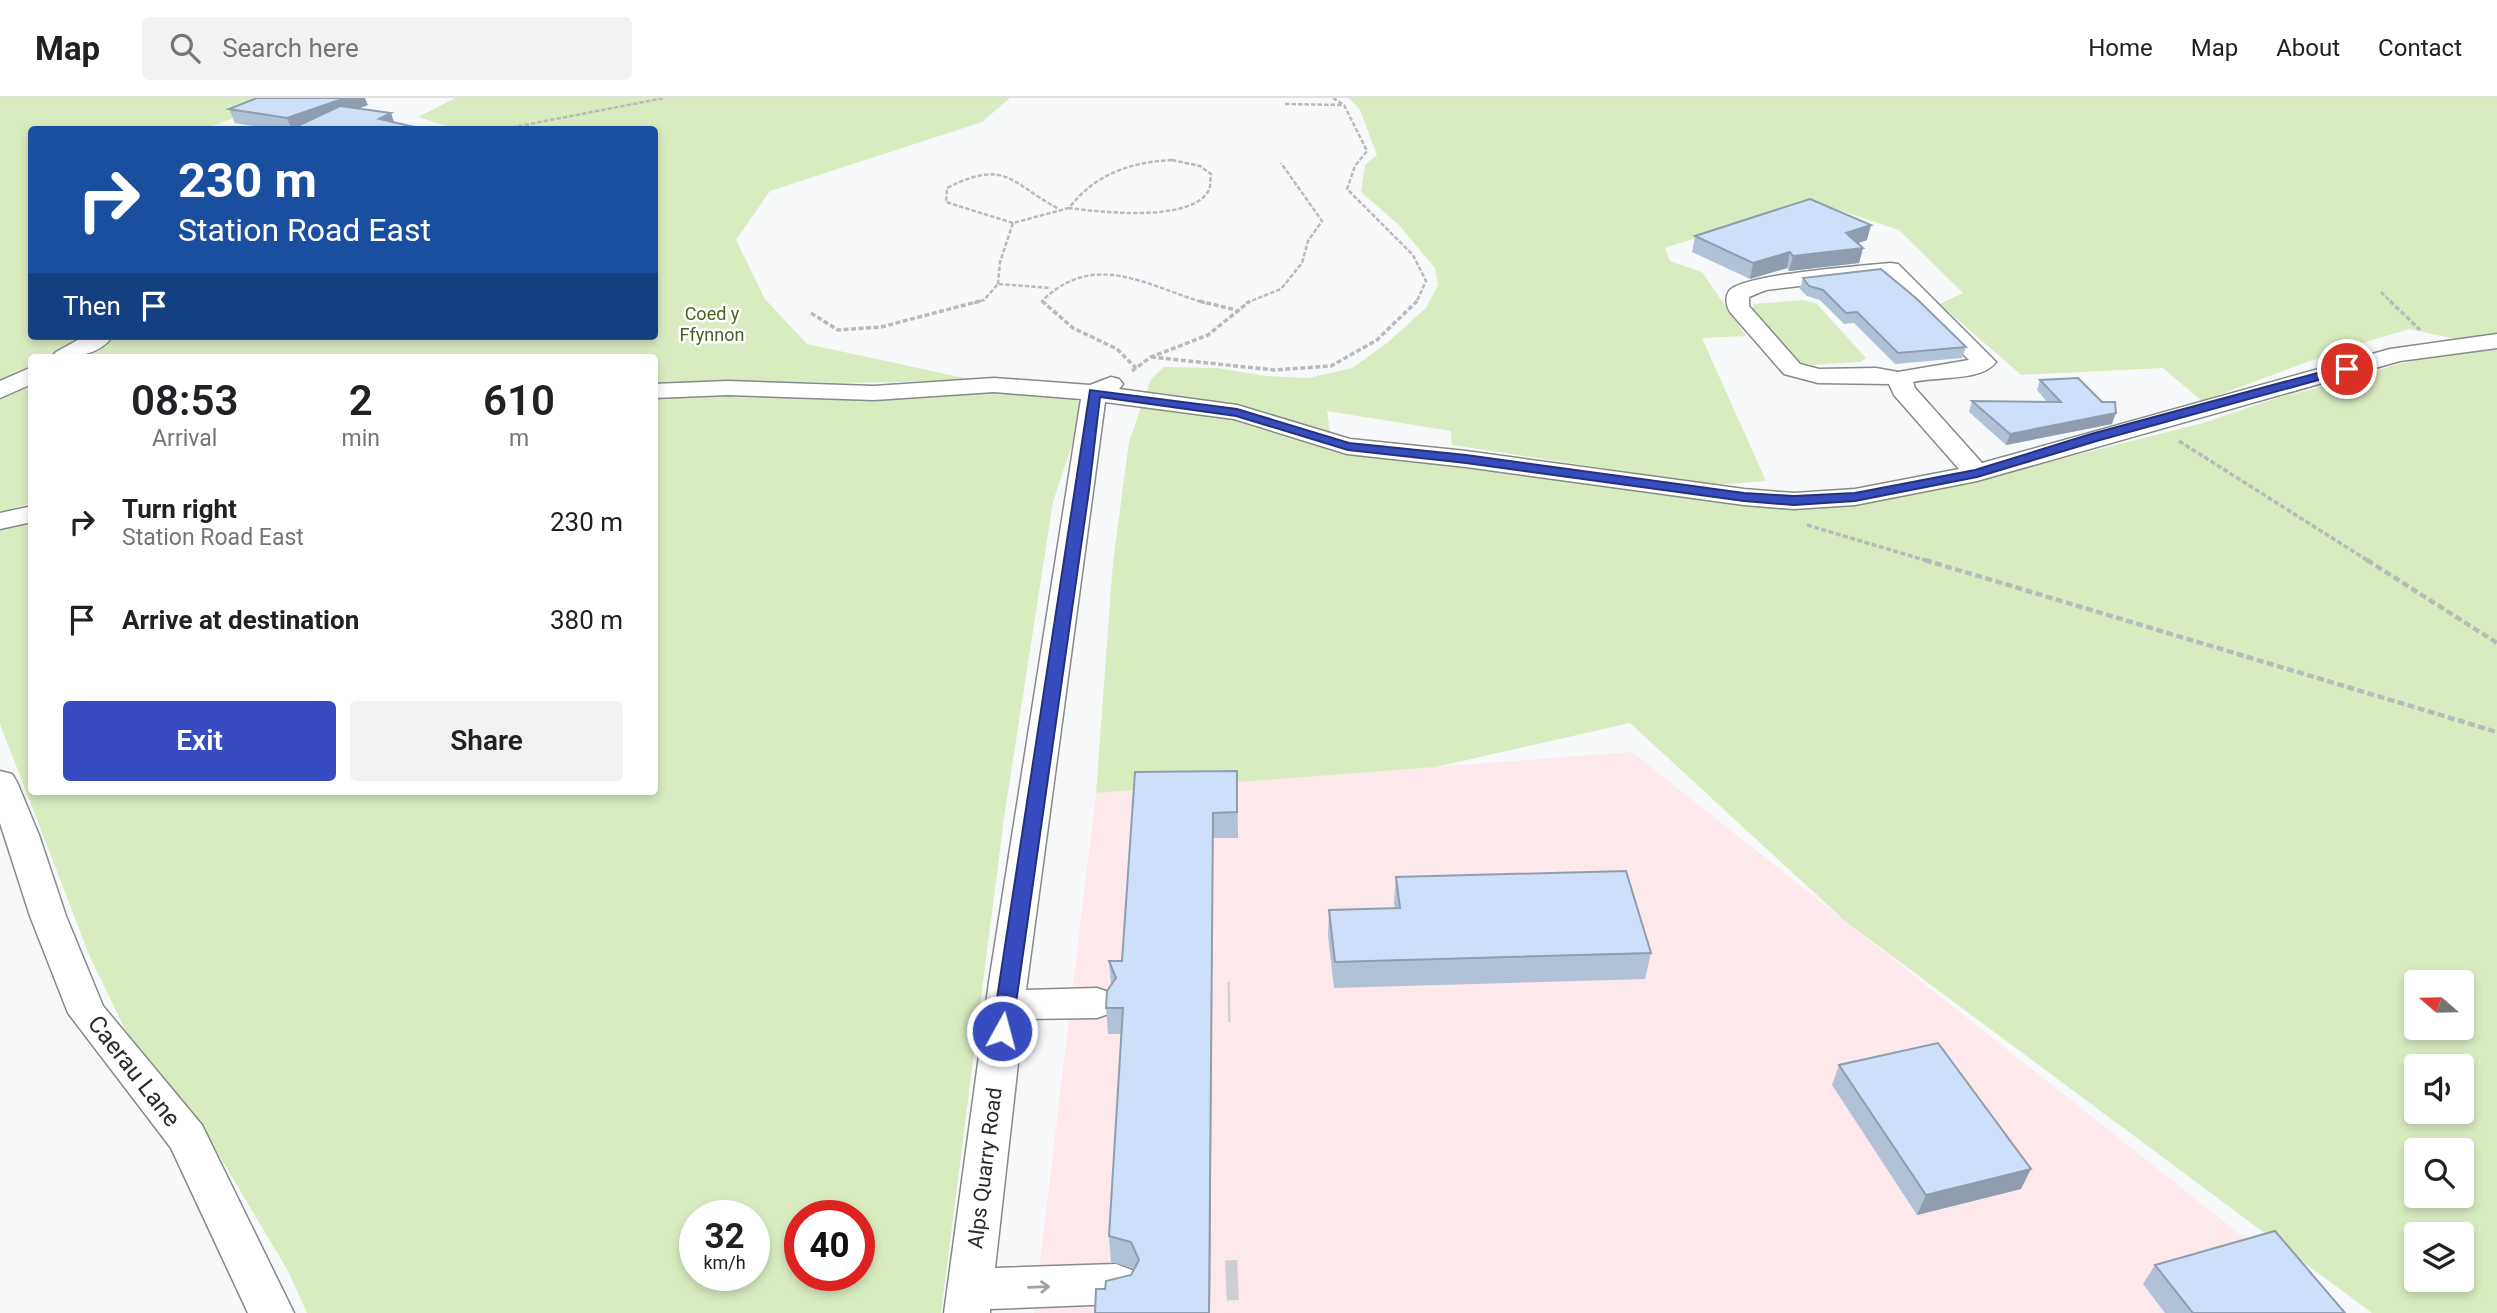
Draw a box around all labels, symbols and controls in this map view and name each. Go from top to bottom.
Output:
search box [142,17,632,80]
text: Map [35,29,100,68]
icon: search [166,29,204,67]
text: Search here [222,33,359,63]
text: Home [2088,34,2153,62]
text: Map [2191,34,2238,62]
text: About [2276,34,2340,62]
text: Contact [2378,34,2462,62]
text: 230 m [178,152,317,209]
icon: right [63,154,154,245]
text: Station Road East [178,211,431,249]
icon: arrive [135,287,173,325]
text: Then [63,291,121,321]
park label: Coed y Ffynnon [680,303,744,345]
pin [2317,339,2377,399]
icon: arrive [2328,350,2366,388]
text: 08:53 [131,376,238,425]
text: 2 [349,376,373,425]
text: 610 [483,376,555,425]
text: Arrival [152,425,217,452]
text: min [341,425,380,452]
text: m [509,425,529,452]
text: Turn right [122,494,237,524]
icon: right [63,503,101,541]
text: 230 m [550,507,623,537]
text: Station Road East [122,524,304,551]
icon: arrive [63,601,101,639]
text: Arrive at destination [122,605,359,635]
text: 380 m [550,605,623,635]
button: Exit [63,701,336,781]
button: Share [350,701,623,781]
north arrow [2404,970,2474,1040]
map controls [2404,970,2474,1292]
position arrow [965,994,1039,1068]
street label: Caerau Lane [82,1010,186,1132]
button: sound [2404,1054,2474,1124]
street label: Alps Quarry Road [963,1086,1007,1250]
button: search [2404,1138,2474,1208]
speed limit sign: 40 [784,1200,875,1291]
text: 32 [704,1216,745,1257]
button: layers [2404,1222,2474,1292]
text: km/h [703,1252,746,1273]
one-way arrow [1027,1280,1050,1293]

